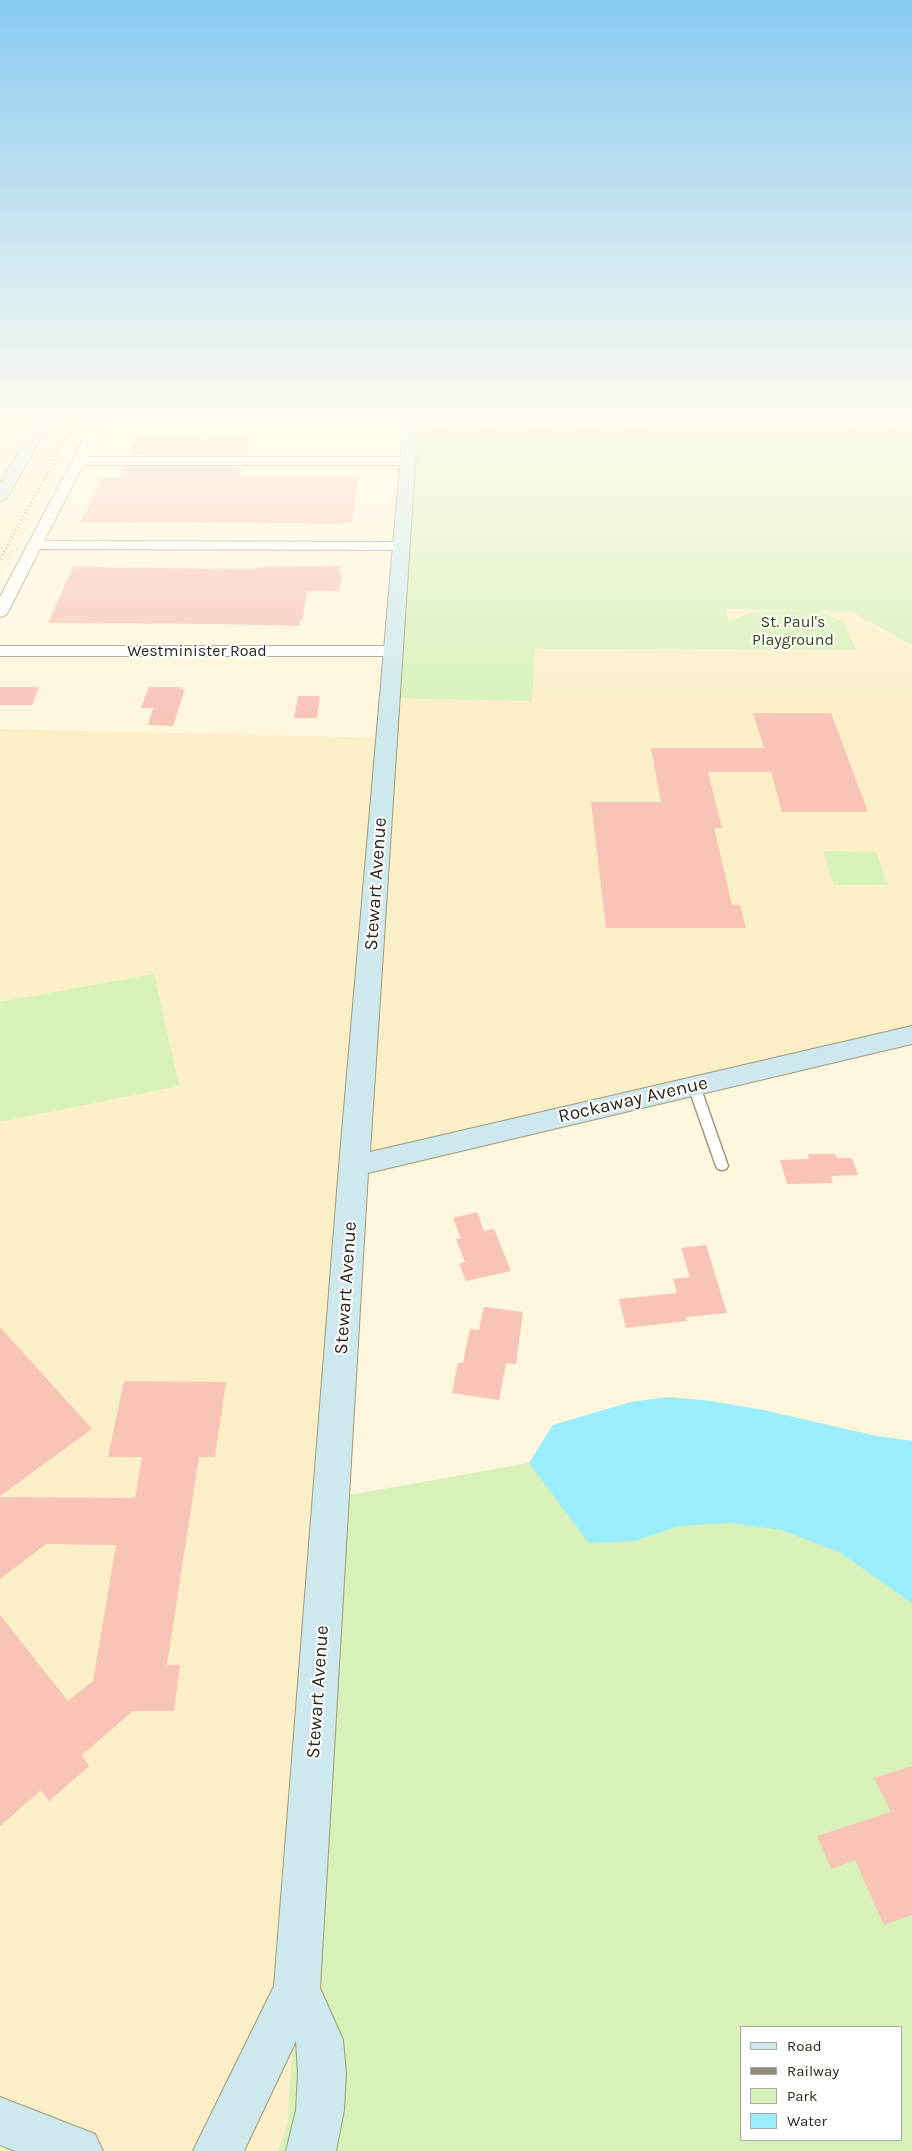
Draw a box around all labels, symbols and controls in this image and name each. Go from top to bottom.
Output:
park label: St. Paul's Playground [752,612,834,650]
street label: Westminister Road [127,641,267,661]
street label: Stewart Avenue [360,817,392,951]
street label: Rockaway Avenue [556,1072,710,1128]
street label: Stewart Avenue [330,1221,362,1355]
street label: Stewart Avenue [302,1625,334,1759]
legend [740,2026,902,2141]
text: Road [787,2037,822,2055]
text: Railway [787,2062,839,2080]
text: Park [787,2087,817,2105]
text: Water [787,2112,827,2130]

